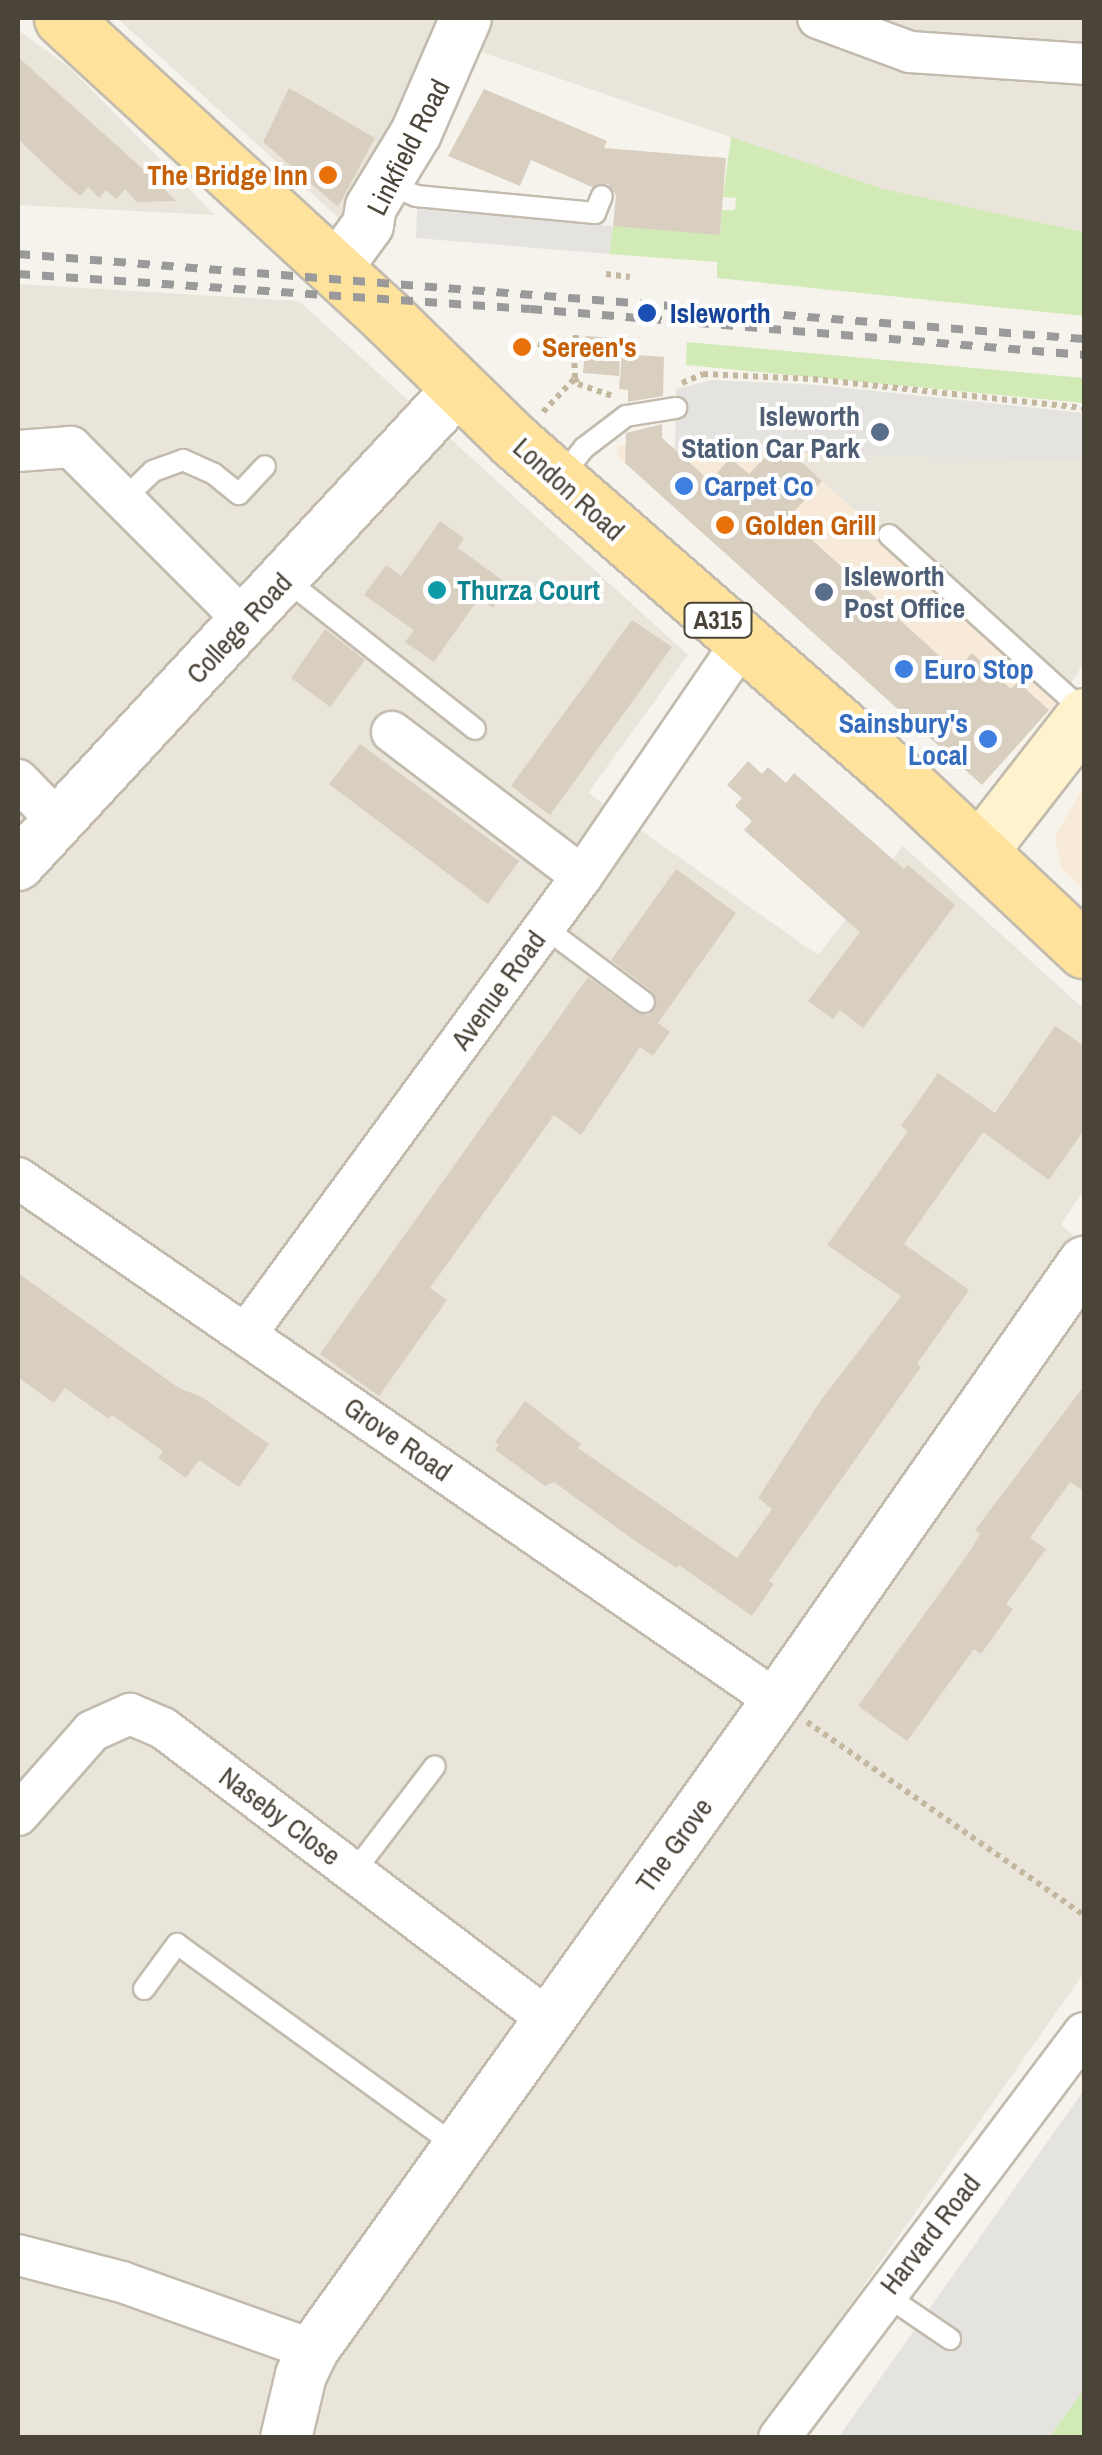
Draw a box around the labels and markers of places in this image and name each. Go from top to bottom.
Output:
place label: The Bridge Inn [147,158,308,192]
marker: The Bridge Inn [317,164,339,186]
place label: Isleworth [670,296,771,330]
marker: Isleworth [634,300,660,326]
place label: Sereen's [542,330,637,364]
marker: Sereen's [511,336,533,358]
place label: Isleworth Station Car Park [681,399,860,465]
marker: Isleworth Station Car Park [869,421,891,443]
place label: Carpet Co [704,469,814,503]
marker: Carpet Co [673,475,695,497]
place label: Golden Grill [745,508,876,542]
marker: Golden Grill [714,514,736,536]
place label: Isleworth Post Office [844,559,965,625]
place label: Thurza Court [457,573,600,607]
marker: Thurza Court [426,579,448,601]
marker: Isleworth Post Office [813,581,835,603]
place label: Euro Stop [924,652,1034,686]
marker: Euro Stop [893,658,915,680]
place label: Sainsbury's Local [839,706,968,772]
marker: Sainsbury's Local [977,728,999,750]

